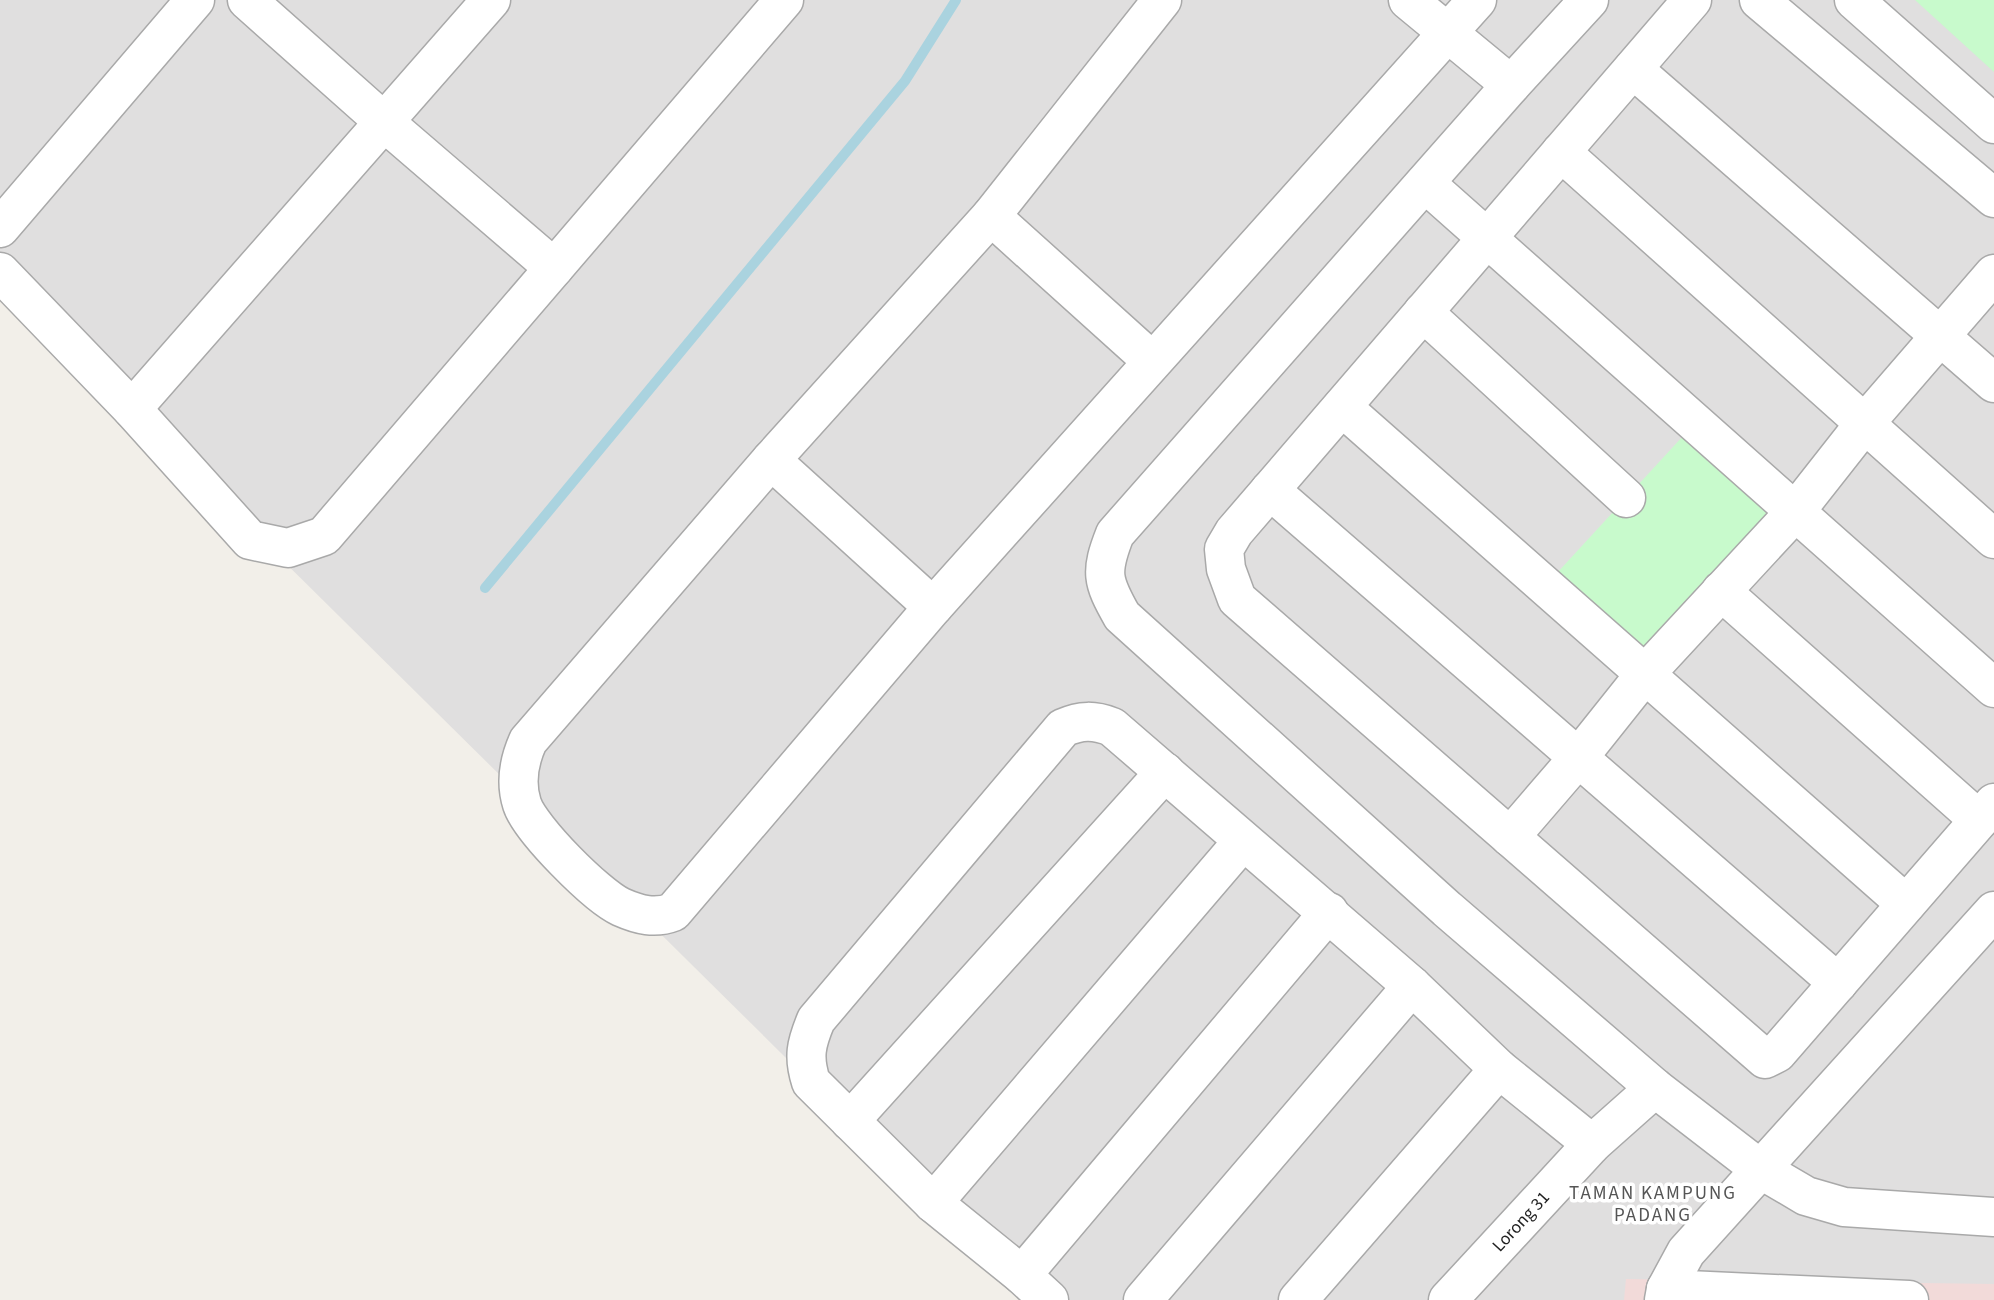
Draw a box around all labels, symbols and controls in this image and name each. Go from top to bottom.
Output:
district label: TAMAN KAMPUNG PADANG [1569,1180,1737,1229]
street label: Lorong 31 [1486,1185,1555,1257]

